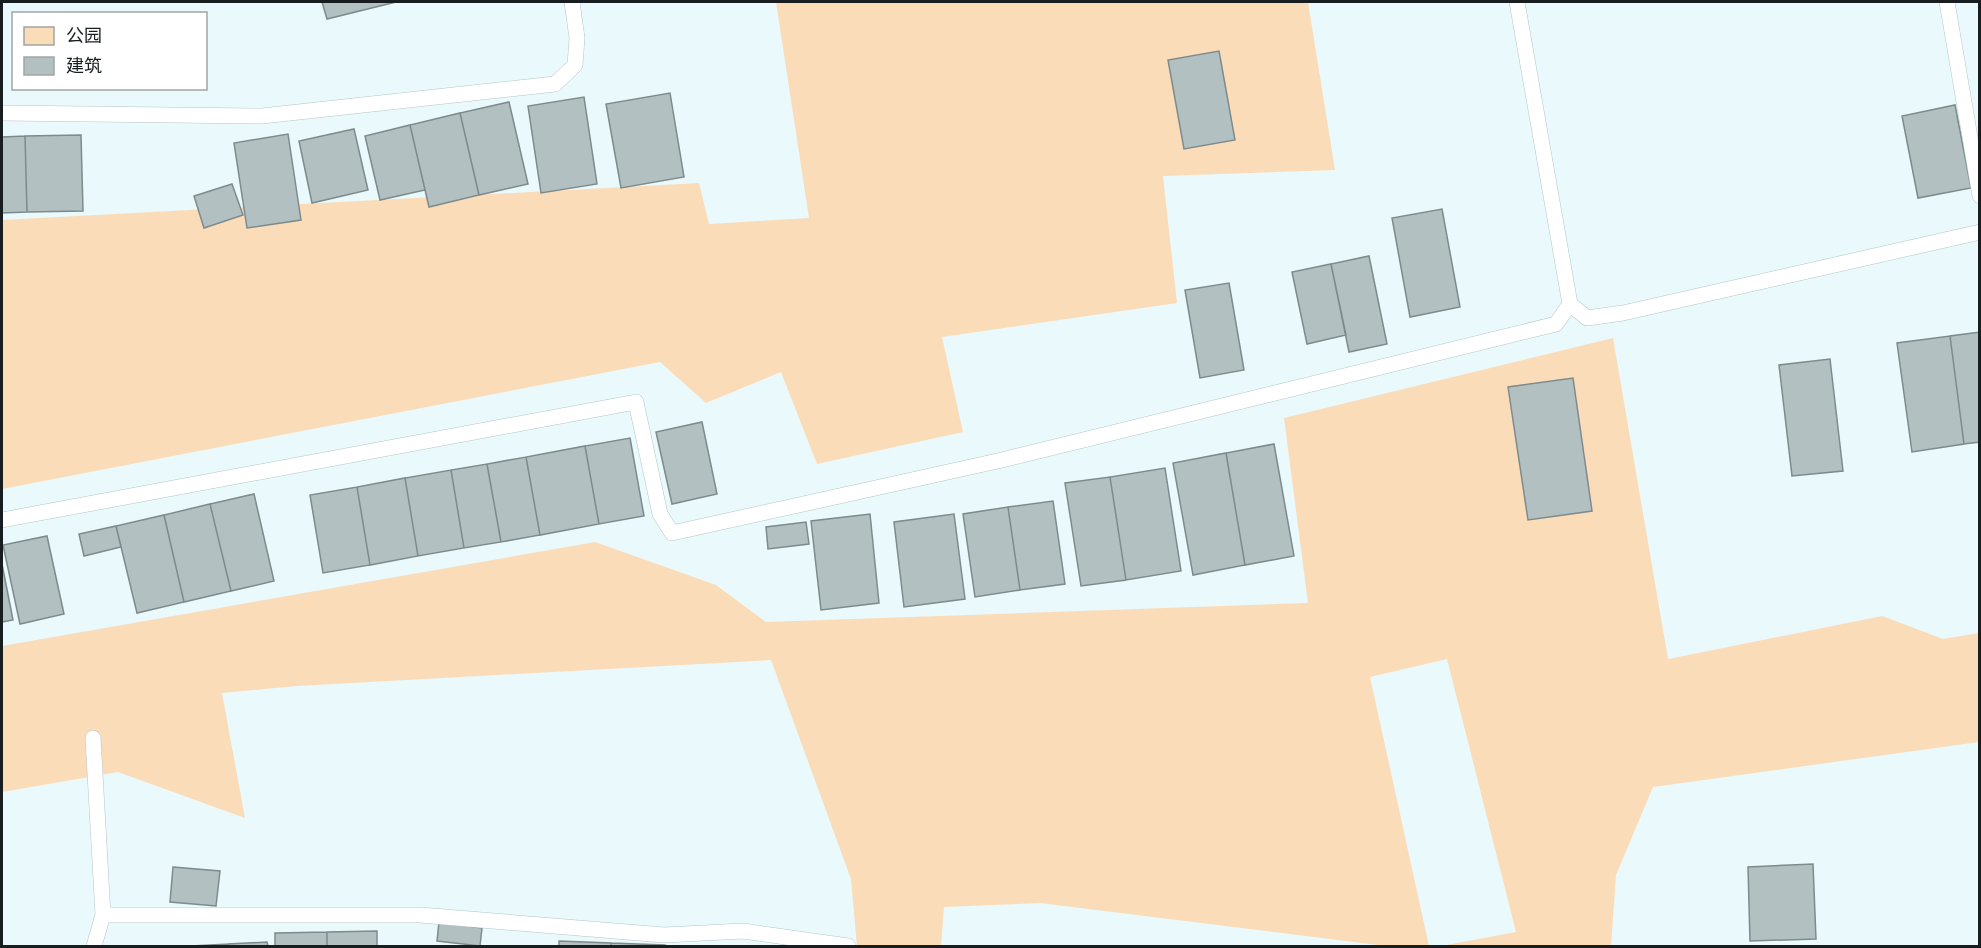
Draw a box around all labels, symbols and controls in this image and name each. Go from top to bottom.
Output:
legend [12,12,207,90]
text: 公园 [66,25,102,47]
text: 建筑 [66,55,102,77]

